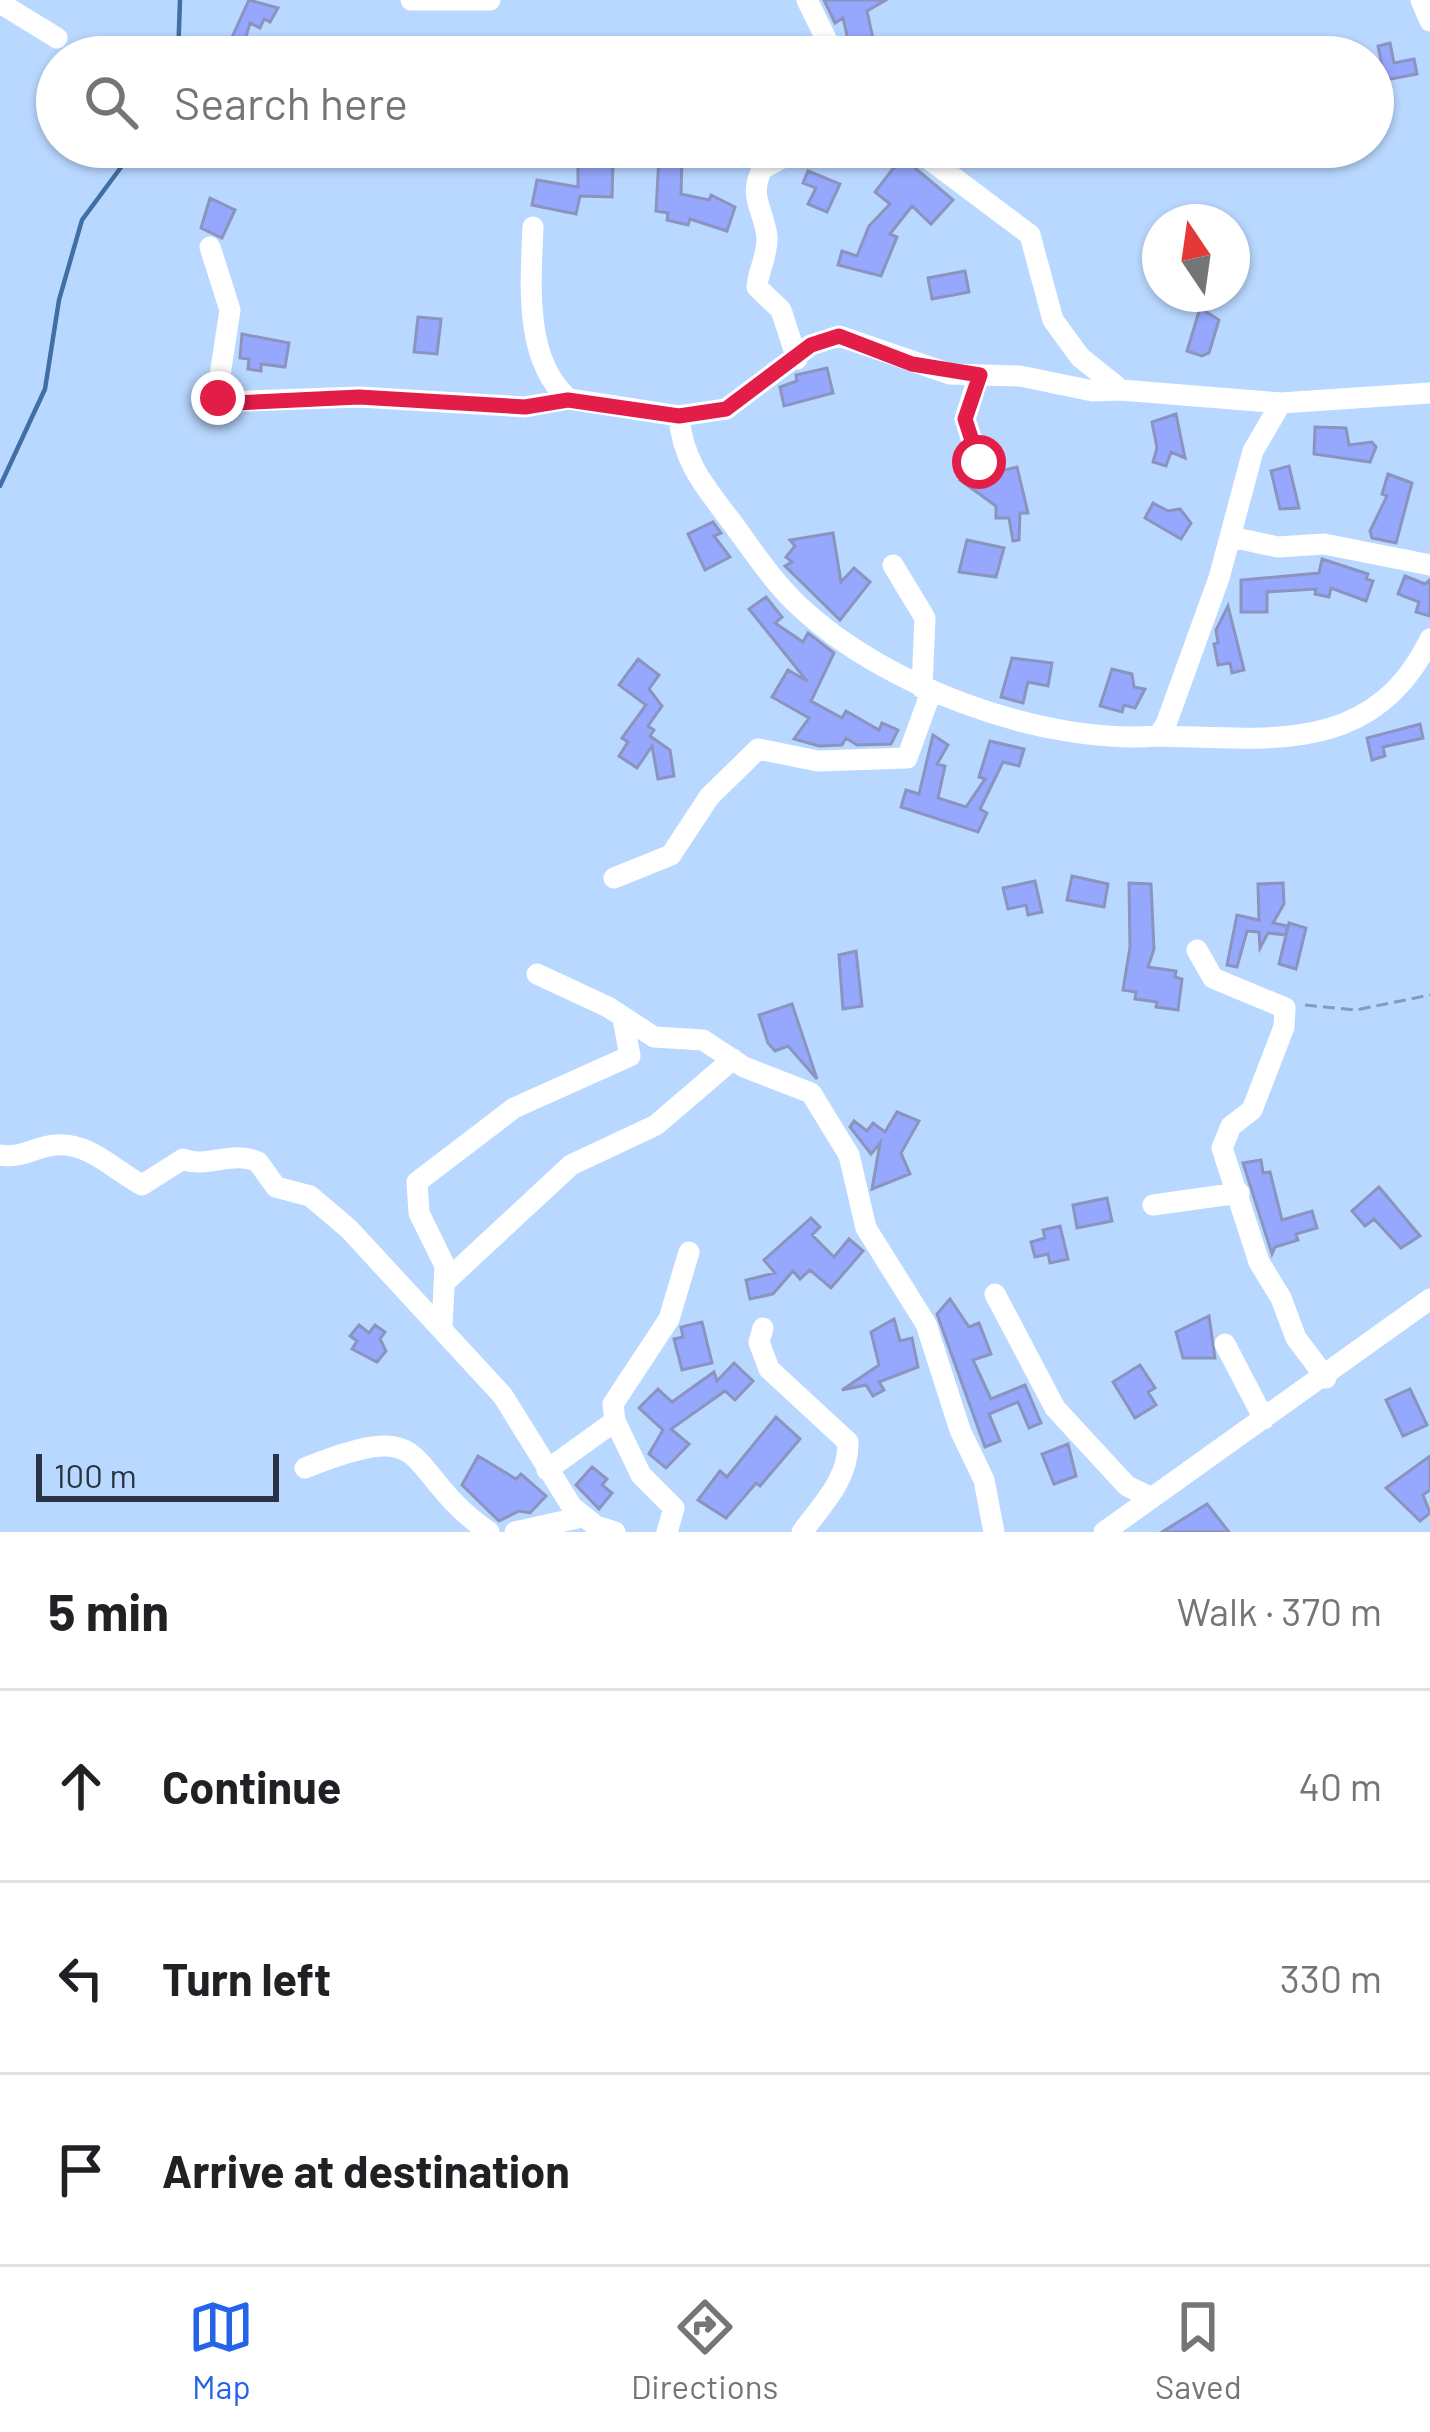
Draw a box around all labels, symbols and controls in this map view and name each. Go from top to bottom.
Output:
search box [36,36,1394,168]
icon: search [78,69,144,135]
text: Search here [174,75,408,129]
north arrow [1142,204,1250,312]
route end [191,371,245,425]
route start [952,435,1006,489]
scale bar [36,1448,279,1501]
text: 100 m [54,1455,137,1495]
text: 5 min [48,1580,169,1641]
text: Walk · 370 m [1177,1587,1382,1634]
icon: ahead [48,1753,114,1819]
text: Continue [162,1759,341,1813]
text: 40 m [1298,1762,1382,1809]
icon: left [48,1945,114,2011]
text: Turn left [162,1951,331,2005]
text: 330 m [1280,1954,1382,2001]
icon: arrive [48,2137,114,2203]
text: Arrive at destination [162,2143,570,2197]
tab: Map [188,2294,254,2406]
tab: Directions [631,2294,778,2406]
tab: Saved [1155,2294,1242,2406]

